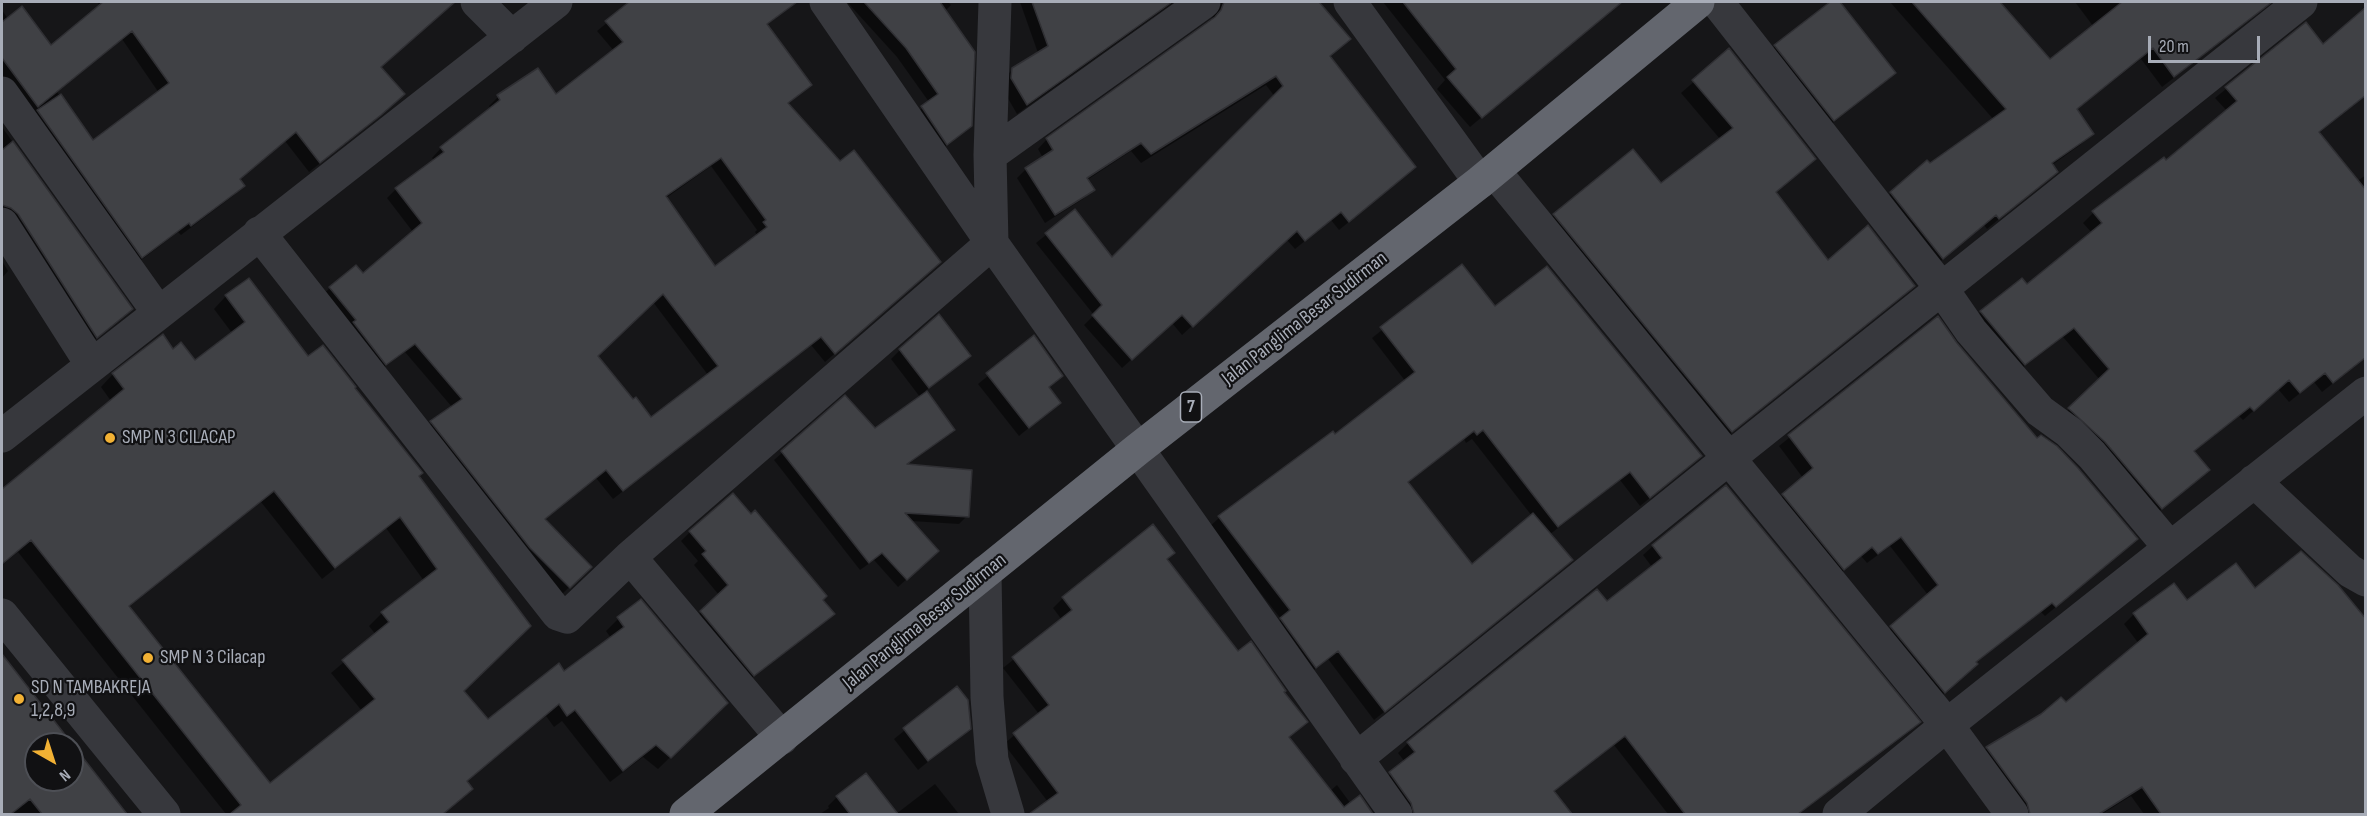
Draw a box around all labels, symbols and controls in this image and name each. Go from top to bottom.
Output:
scale bar [2151,24,2264,62]
text: 20 m [2159,36,2189,57]
street label: Jalan Panglima Besar Sudirman [1217,247,1393,391]
road number: 7 [1180,392,1202,422]
place label: SMP N 3 CILACAP [122,426,235,450]
marker: SMP N 3 CILACAP [103,431,117,445]
street label: Jalan Panglima Besar Sudirman [838,549,1012,695]
place label: SMP N 3 Cilacap [160,646,266,670]
marker: SMP N 3 Cilacap [141,651,155,665]
place label: SD N TAMBAKREJA 1,2,8,9 [31,676,150,723]
marker: SD N TAMBAKREJA 1,2,8,9 [12,692,26,706]
north arrow [24,732,84,792]
text: N [55,765,74,785]

